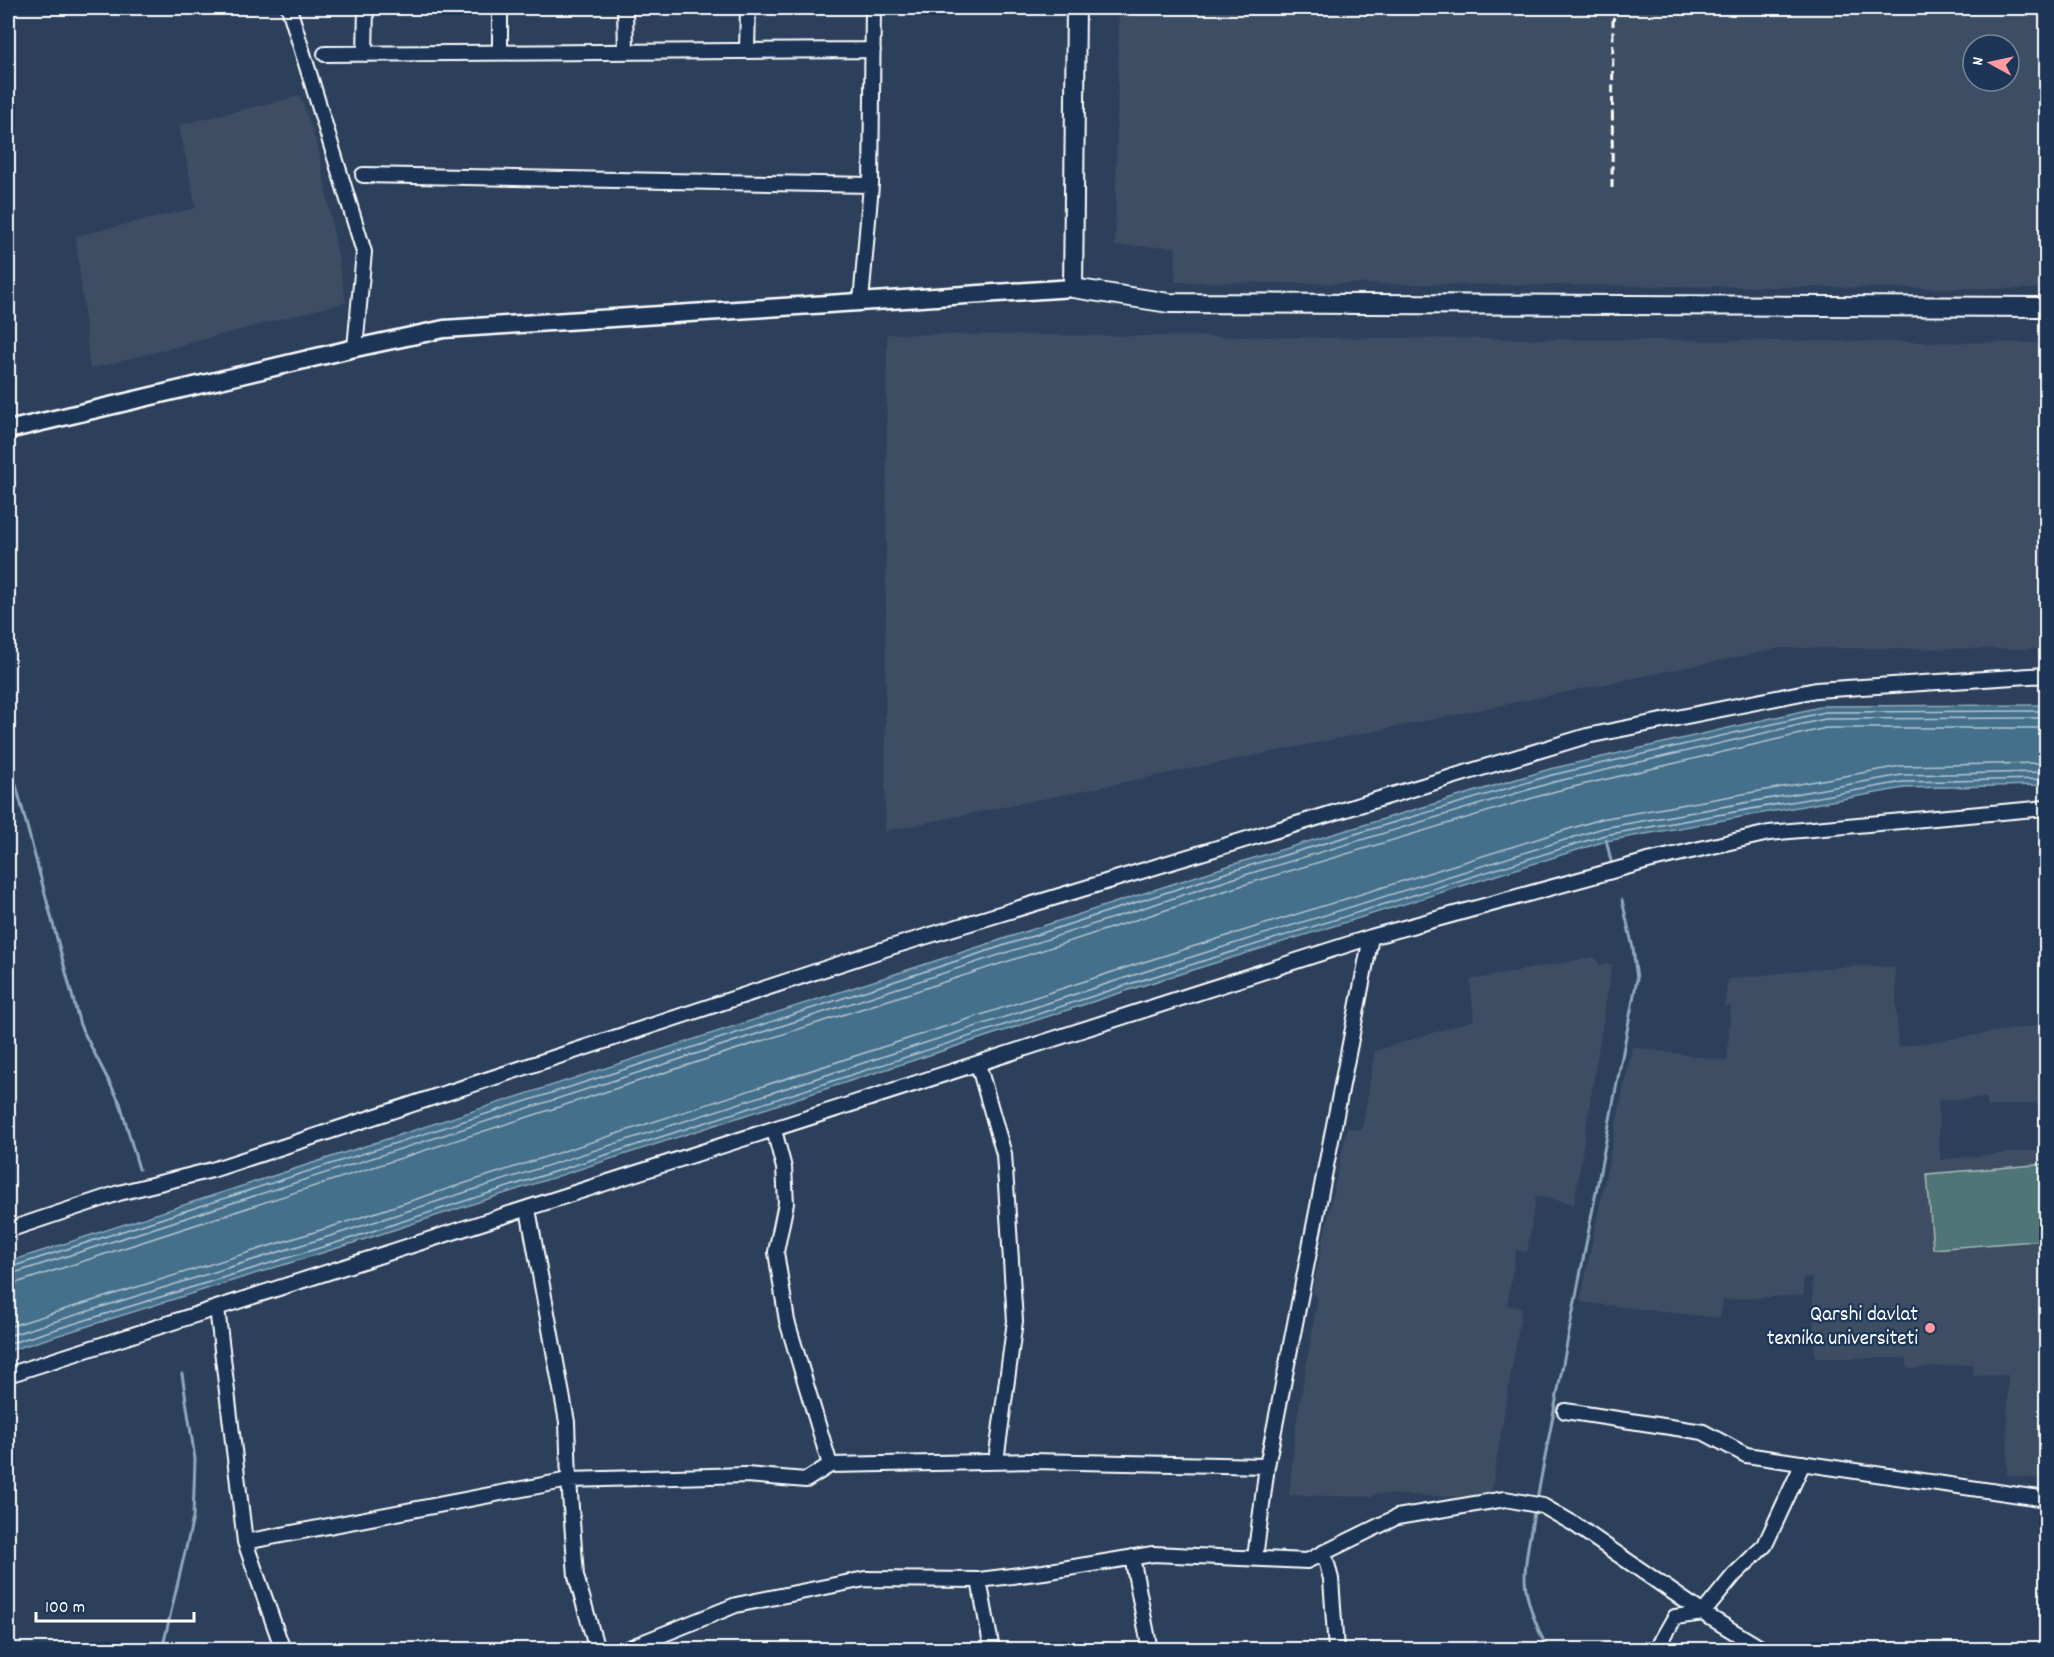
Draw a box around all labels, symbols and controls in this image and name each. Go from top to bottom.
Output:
north arrow [1961,33,2021,93]
text: N [1967,56,1991,67]
place label: Qarshi davlat texnika universiteti [1767,1301,1918,1355]
marker: Qarshi davlat texnika universiteti [1923,1321,1937,1335]
scale bar [36,1585,194,1623]
text: 100 m [45,1596,85,1621]

